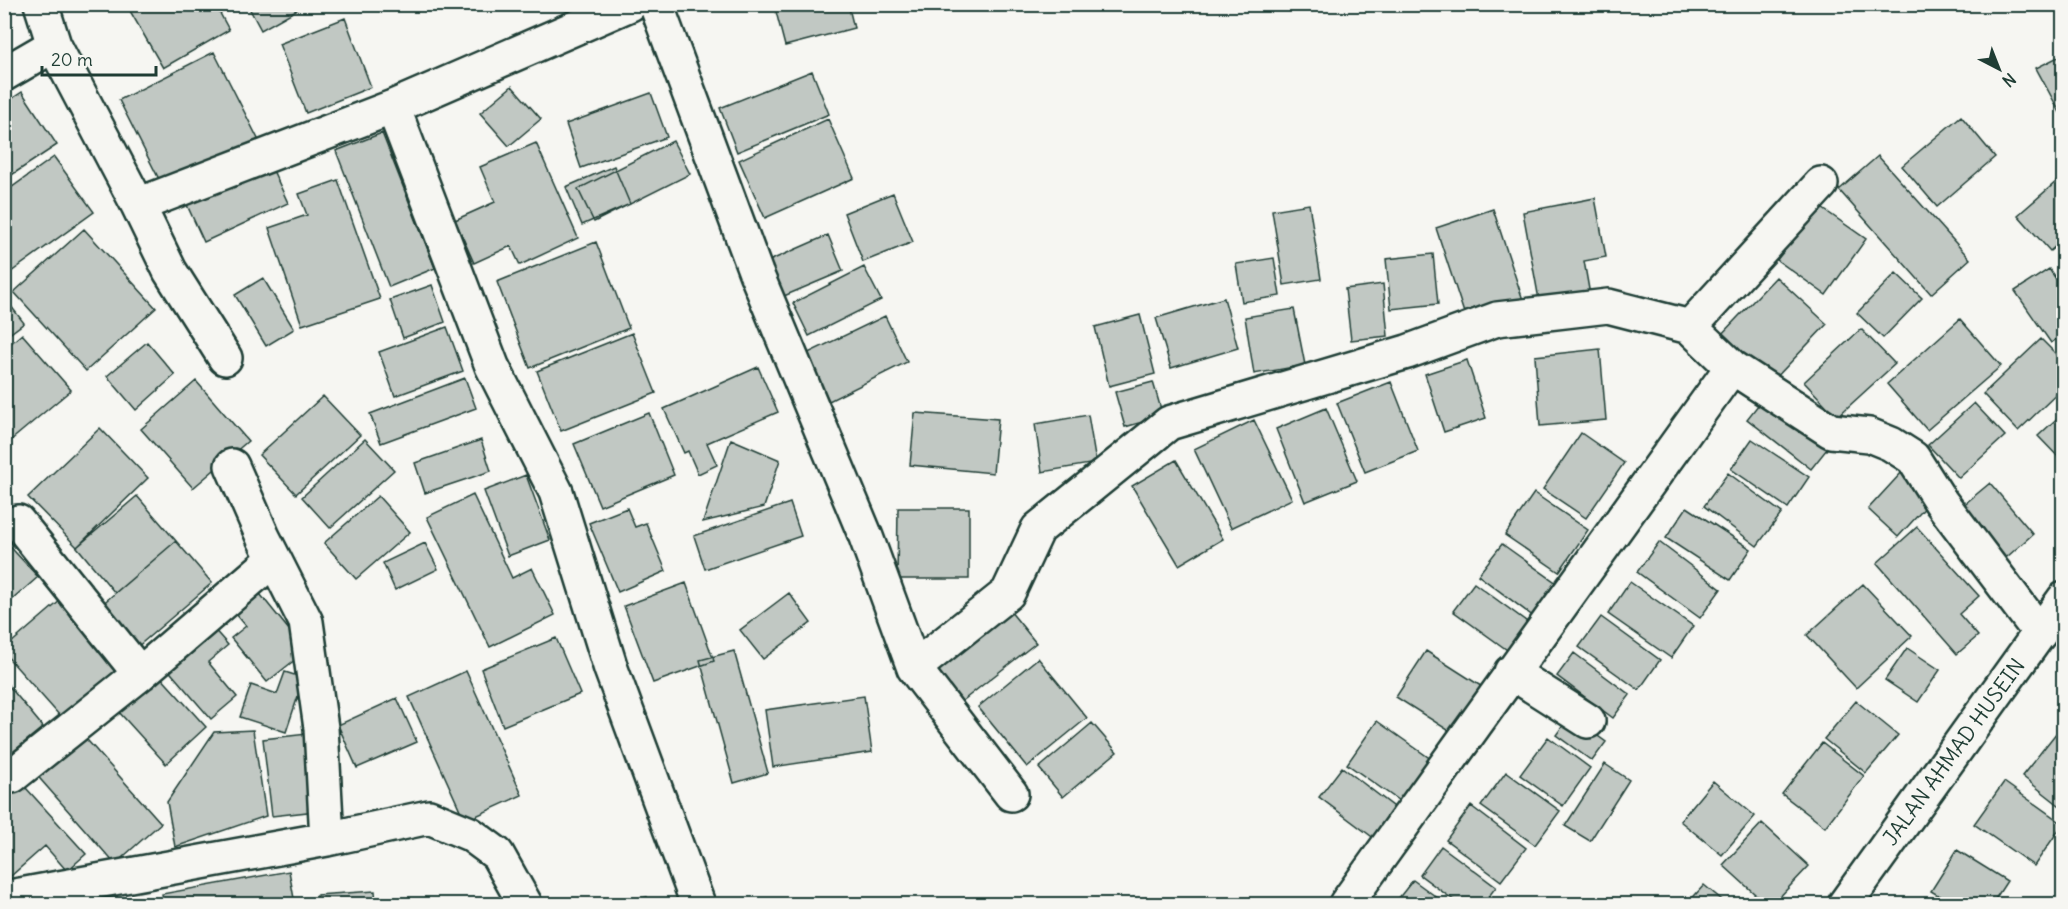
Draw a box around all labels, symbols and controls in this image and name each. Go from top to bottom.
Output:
scale bar [42,39,156,77]
north arrow [1969,39,2029,99]
text: 20 m [51,48,93,71]
text: N [1998,69,2020,91]
street label: JALAN AHMAD HUSEIN [1877,653,2031,851]

